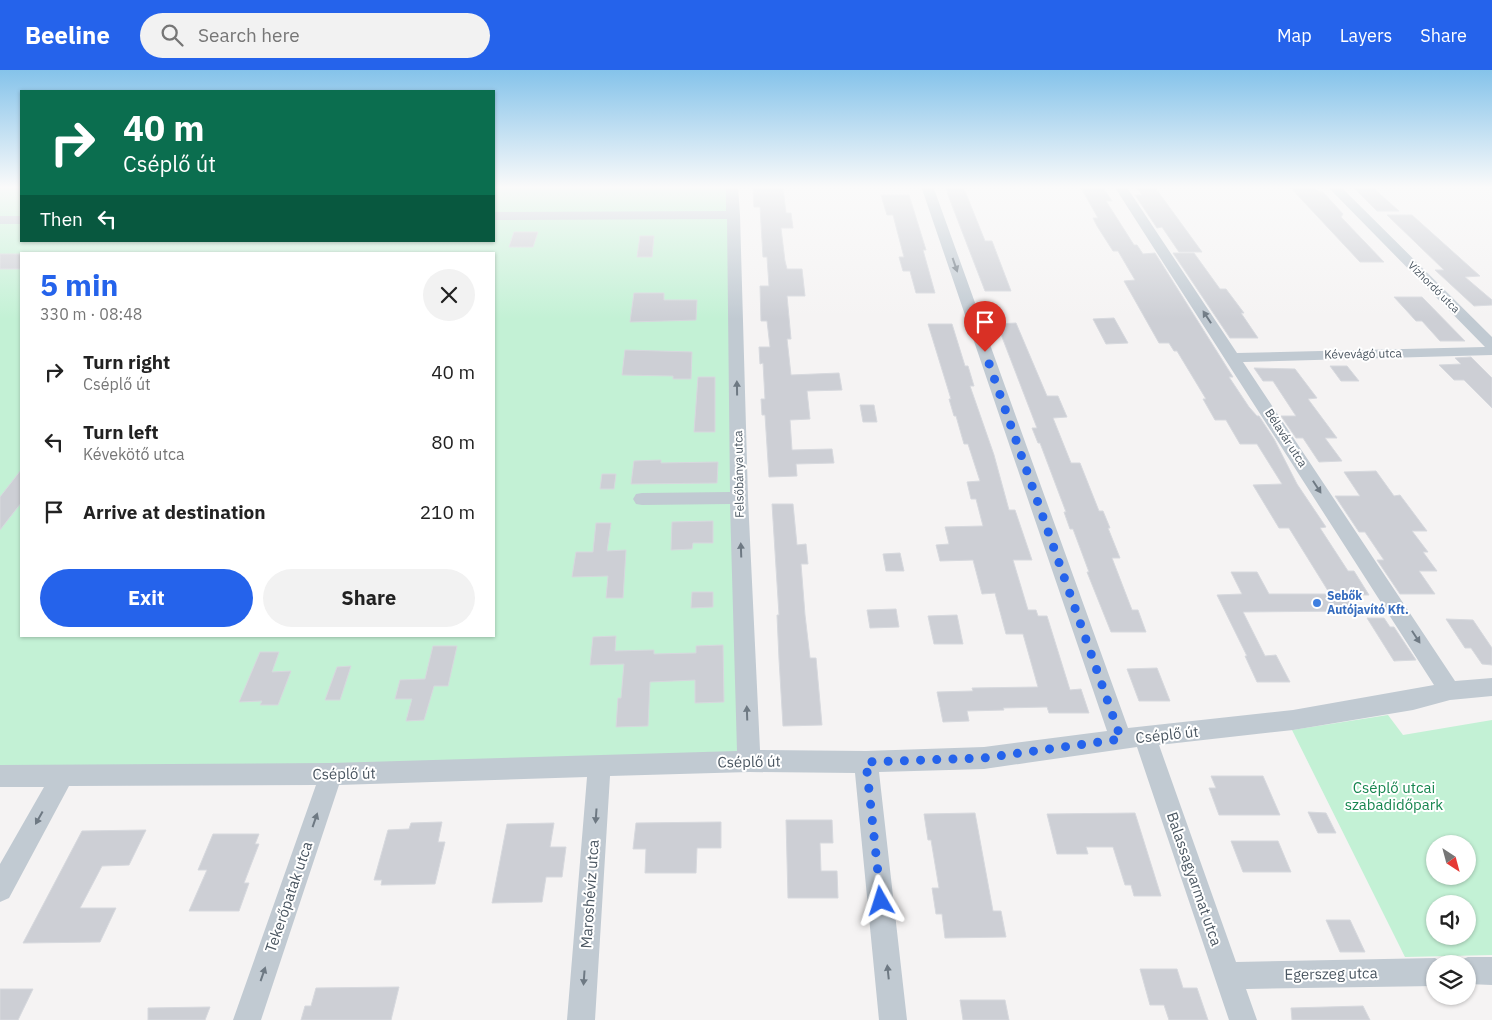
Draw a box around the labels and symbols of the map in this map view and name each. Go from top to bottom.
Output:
one-way arrow [951,258,959,273]
street label: Vízhordó utca [1405,258,1463,316]
pin [964,301,1006,352]
one-way arrow [1202,310,1211,324]
street label: Kévevágó utca [1324,345,1402,362]
one-way arrow [733,380,741,396]
street label: Bélavár utca [1262,406,1311,470]
street label: Felsőbánya utca [730,430,747,518]
one-way arrow [1313,480,1322,493]
one-way arrow [736,542,744,558]
place label: Sebők Autójavító Kft. [1327,588,1409,617]
marker: Sebők Autójavító Kft. [1311,597,1323,609]
one-way arrow [1411,631,1420,644]
one-way arrow [742,704,750,720]
street label: Cséplő út [1134,722,1199,747]
street label: Cséplő út [717,751,781,772]
street label: Cséplő út [312,763,376,784]
park label: Cséplő utcai szabadidőpark [1345,778,1443,814]
one-way arrow [591,808,599,824]
street label: Balassagyarmat utca [1163,809,1226,948]
one-way arrow [35,811,44,825]
one-way arrow [311,812,319,827]
north arrow [1426,835,1476,885]
street label: Tekerőpatak utca [261,839,316,955]
street label: Maroshévíz utca [576,839,603,949]
position arrow [854,874,906,926]
one-way arrow [884,963,892,979]
street label: Egerszeg utca [1284,963,1378,984]
one-way arrow [259,966,267,981]
one-way arrow [580,970,588,986]

